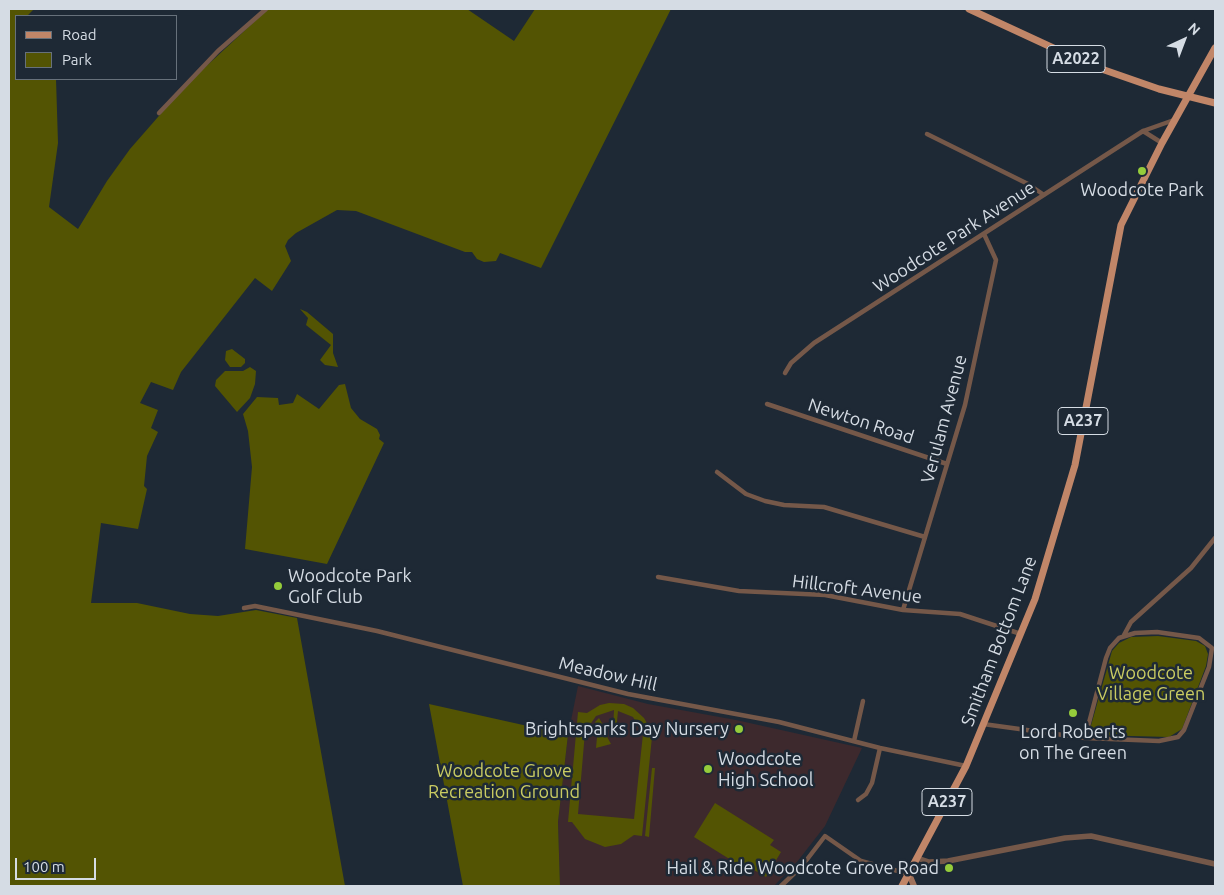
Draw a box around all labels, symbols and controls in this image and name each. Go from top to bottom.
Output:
legend [15,15,178,80]
north arrow [1159,15,1209,65]
text: N [1185,20,1204,38]
text: Road [62,26,97,43]
road number: A2022 [1047,46,1105,72]
text: Park [62,51,92,68]
marker: Woodcote Park [1136,165,1148,177]
street label: Woodcote Park Avenue [869,177,1039,297]
place label: Woodcote Park [1080,179,1204,201]
street label: Verulam Avenue [916,352,972,486]
street label: Newton Road [805,394,917,448]
road number: A237 [1058,408,1108,434]
street label: Smitham Bottom Lane [957,553,1041,729]
place label: Woodcote Park Golf Club [288,565,412,608]
street label: Hillcroft Avenue [791,570,923,608]
marker: Woodcote Park Golf Club [272,580,284,592]
street label: Meadow Hill [557,652,659,696]
park label: Woodcote Village Green [1097,662,1205,704]
marker: Lord Roberts on The Green [1067,707,1079,719]
place label: Brightsparks Day Nursery [525,718,729,740]
place label: Lord Roberts on The Green [1019,721,1127,764]
marker: Brightsparks Day Nursery [733,723,745,735]
place label: Woodcote High School [718,748,814,791]
park label: Woodcote Grove Recreation Ground [428,760,580,802]
marker: Woodcote High School [702,763,714,775]
road number: A237 [922,789,972,816]
scale bar [18,848,99,880]
place label: Hail & Ride Woodcote Grove Road [666,857,939,879]
text: 100 m [23,858,65,875]
marker: Hail & Ride Woodcote Grove Road [943,862,955,874]

